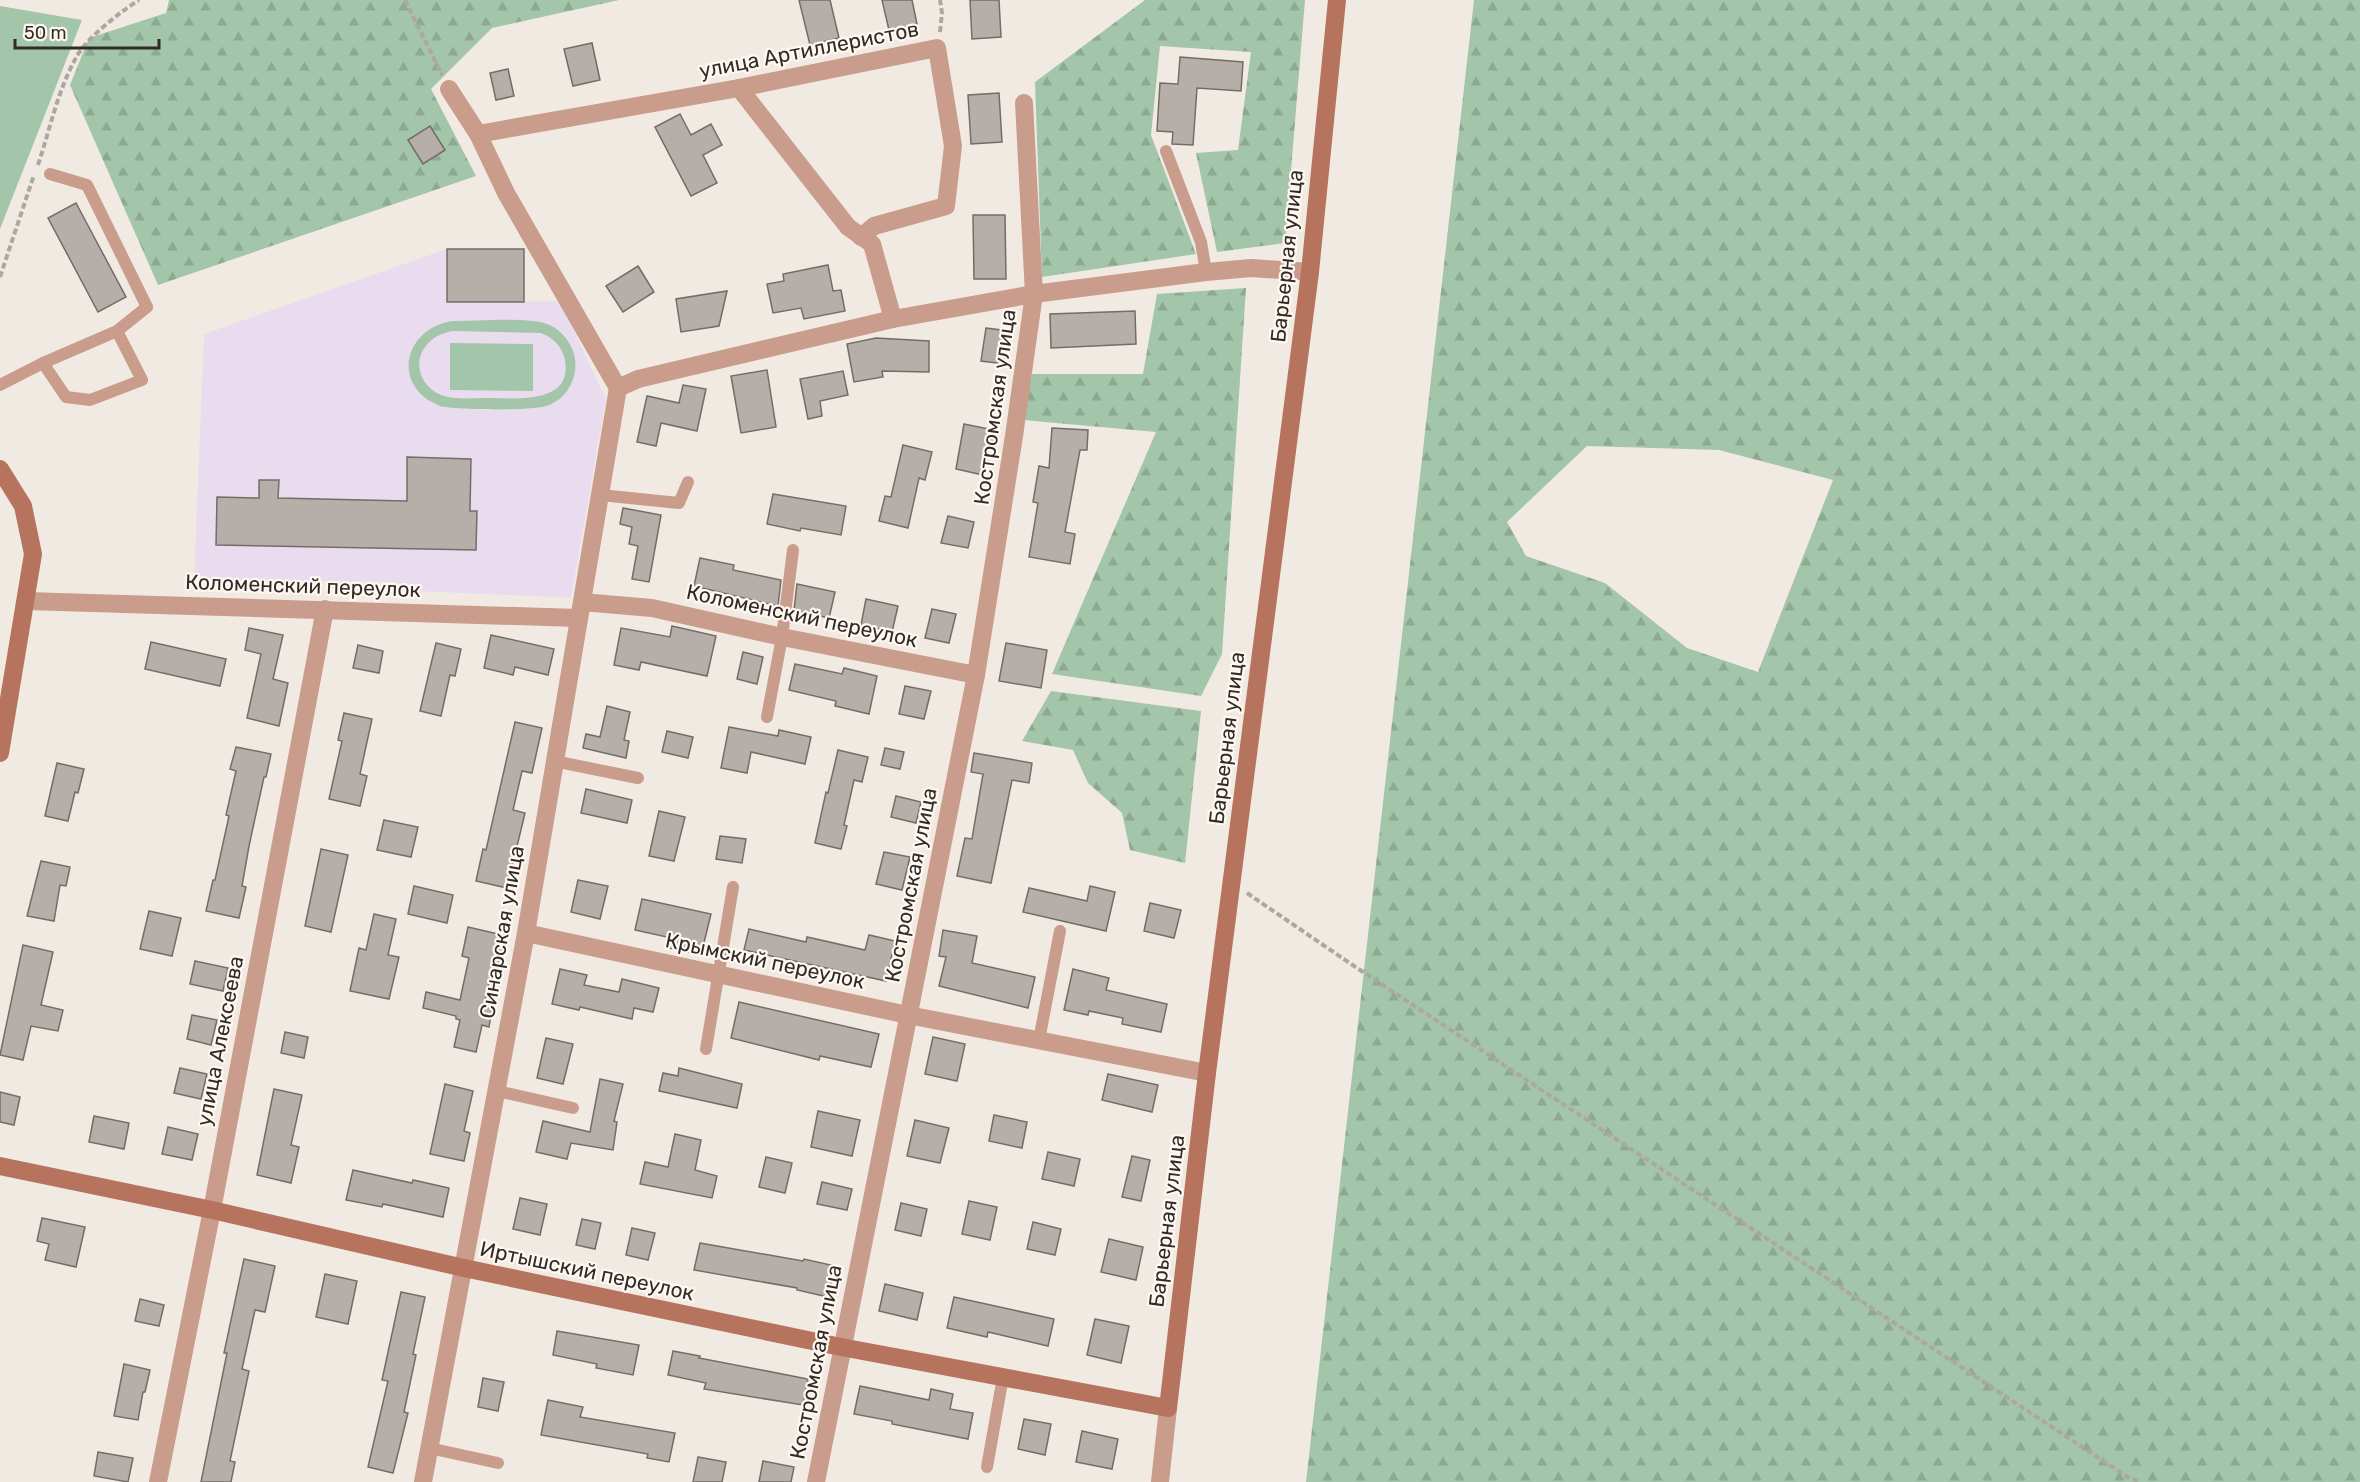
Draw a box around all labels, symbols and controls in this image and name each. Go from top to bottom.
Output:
scale bar [15,12,159,50]
street label: улица Артиллеристов [697,16,921,83]
text: 50 m [24,22,67,44]
street label: Барьерная улица [1265,168,1308,344]
street label: Костромская улица [968,307,1021,506]
street label: Коломенский переулок [185,569,421,602]
street label: Коломенский переулок [684,579,920,652]
street label: Барьерная улица [1204,650,1249,826]
street label: Костромская улица [879,786,942,984]
street label: Синарская улица [474,844,529,1020]
street label: Крымский переулок [663,927,867,994]
street label: улица Алексеева [191,954,248,1128]
street label: Барьерная улица [1144,1133,1189,1309]
street label: Иртышский переулок [478,1236,696,1305]
street label: Костромская улица [784,1263,847,1461]

